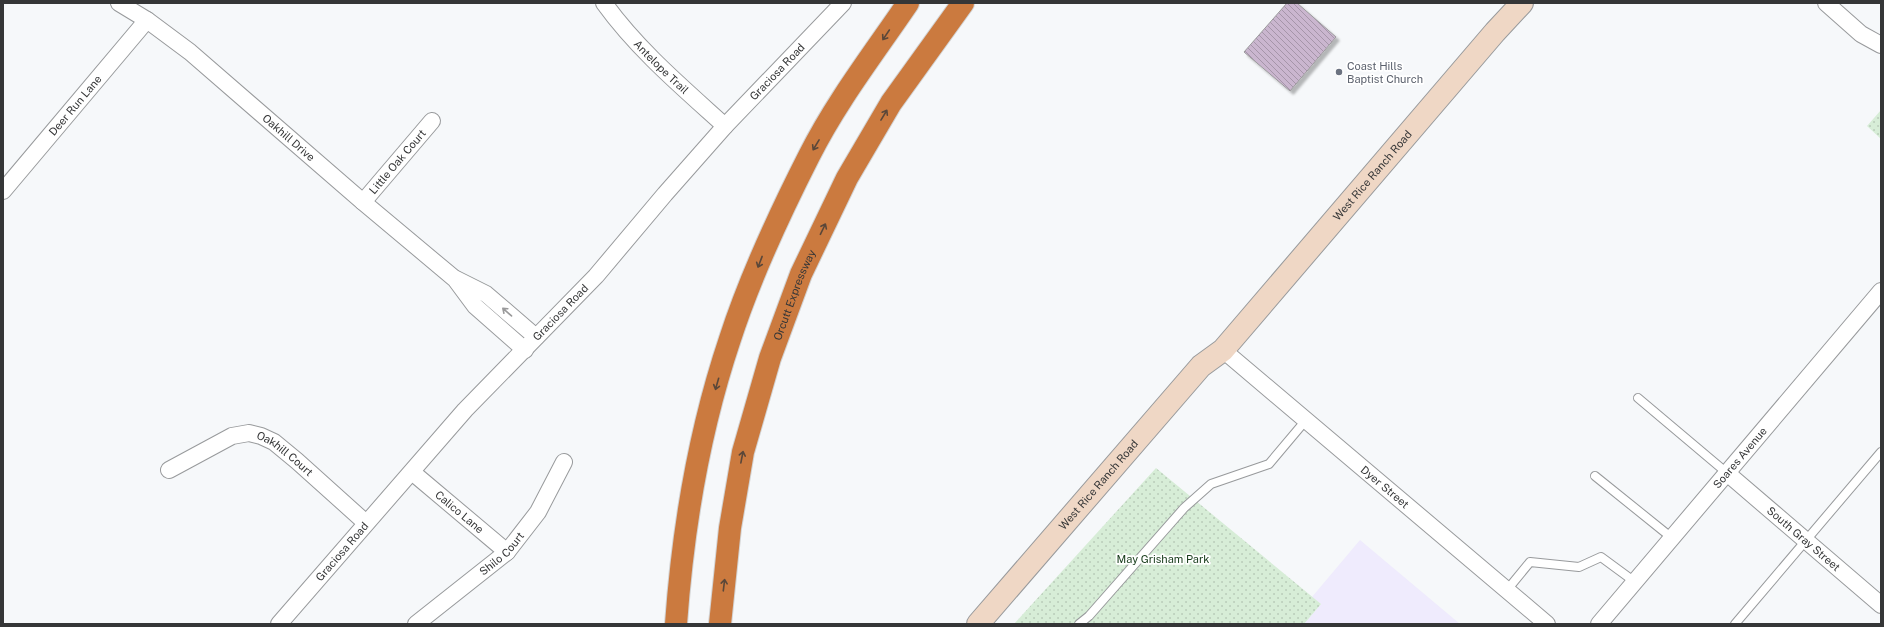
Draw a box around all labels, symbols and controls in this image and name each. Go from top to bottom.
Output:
one-way arrow [882,29,890,40]
street label: Antelope Trail [632,38,691,96]
street label: Graciosa Road [747,41,807,102]
place label: Coast Hills Baptist Church [1347,60,1423,85]
marker: Coast Hills Baptist Church [1334,67,1344,77]
street label: Deer Run Lane [46,73,104,138]
one-way arrow [881,109,889,121]
street label: Oakhill Drive [260,112,317,163]
street label: Little Oak Court [367,127,428,196]
street label: West Rice Ranch Road [1331,128,1414,223]
one-way arrow [811,138,819,150]
one-way arrow [820,223,827,235]
street label: Orcutt Expressway [771,248,818,342]
one-way arrow [755,255,763,267]
street label: Graciosa Road [530,282,590,343]
one-way arrow [502,307,512,316]
one-way arrow [713,378,720,391]
street label: Soares Avenue [1711,425,1769,491]
street label: Oakhill Court [255,429,315,478]
street label: West Rice Ranch Road [1056,438,1140,532]
one-way arrow [739,450,747,463]
street label: Dyer Street [1359,463,1411,510]
street label: Calico Lane [433,488,486,536]
street label: South Gray Street [1765,504,1843,573]
street label: Graciosa Road [313,520,371,583]
street label: Shilo Court [477,530,526,578]
park label: May Grisham Park [1117,553,1209,565]
one-way arrow [720,579,727,592]

